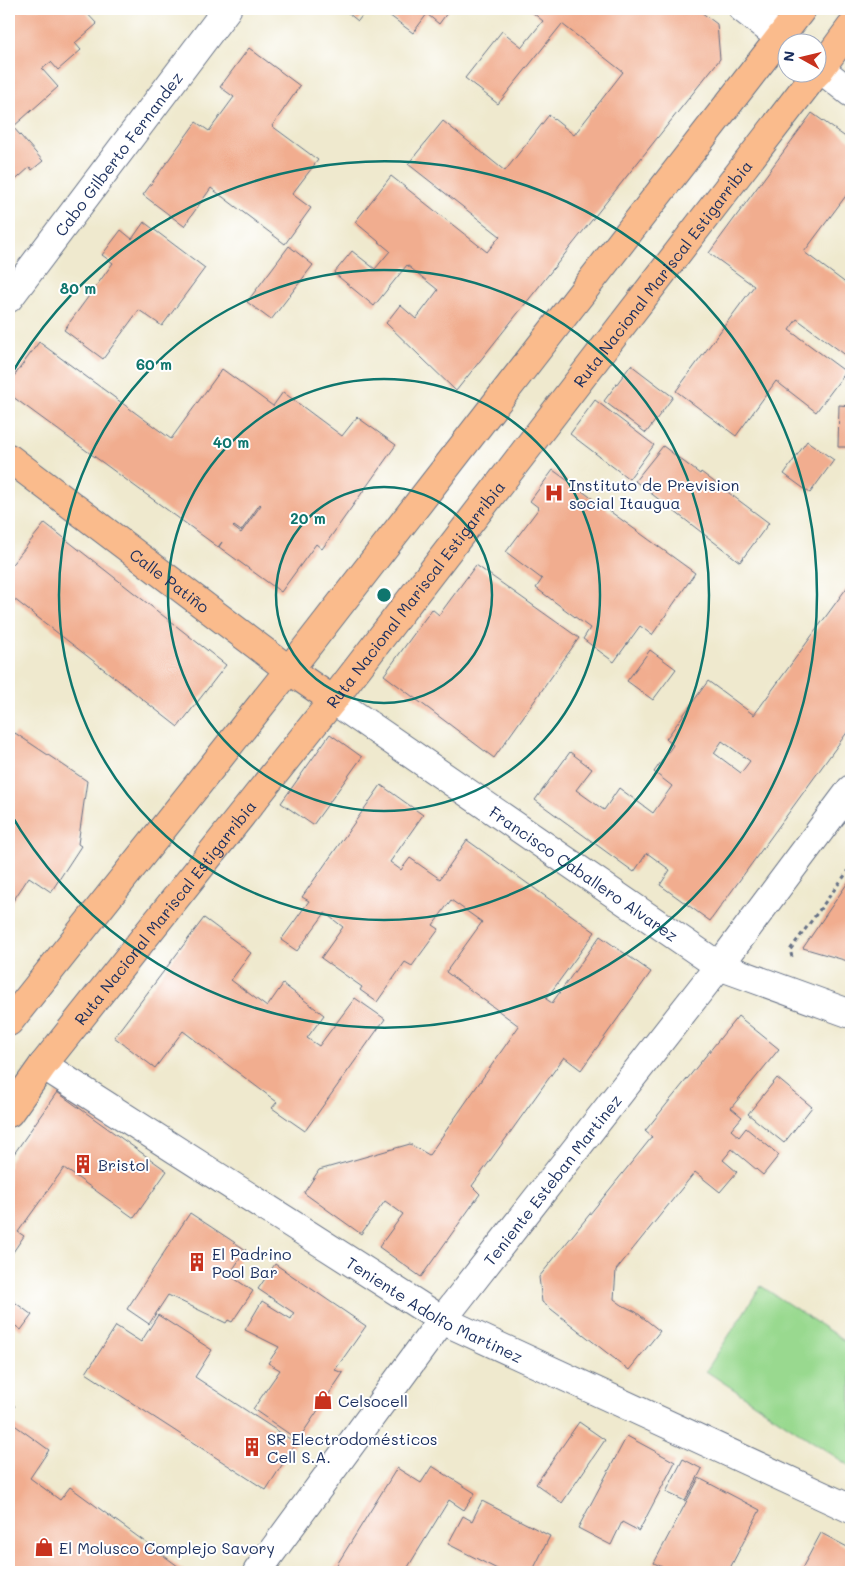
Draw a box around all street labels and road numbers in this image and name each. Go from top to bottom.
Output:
street label: Cabo Gilberto Fernandez [49,67,187,240]
street label: Ruta Nacional Mariscal Estigarribia [568,155,756,391]
street label: Ruta Nacional Mariscal Estigarribia [321,476,509,712]
street label: Calle Patiño [126,543,214,617]
street label: Ruta Nacional Mariscal Estigarribia [69,796,260,1029]
street label: Francisco Caballero Alvarez [486,801,683,945]
street label: Teniente Esteban Martinez [478,1090,626,1269]
street label: Teniente Adolfo Martinez [343,1251,527,1367]

